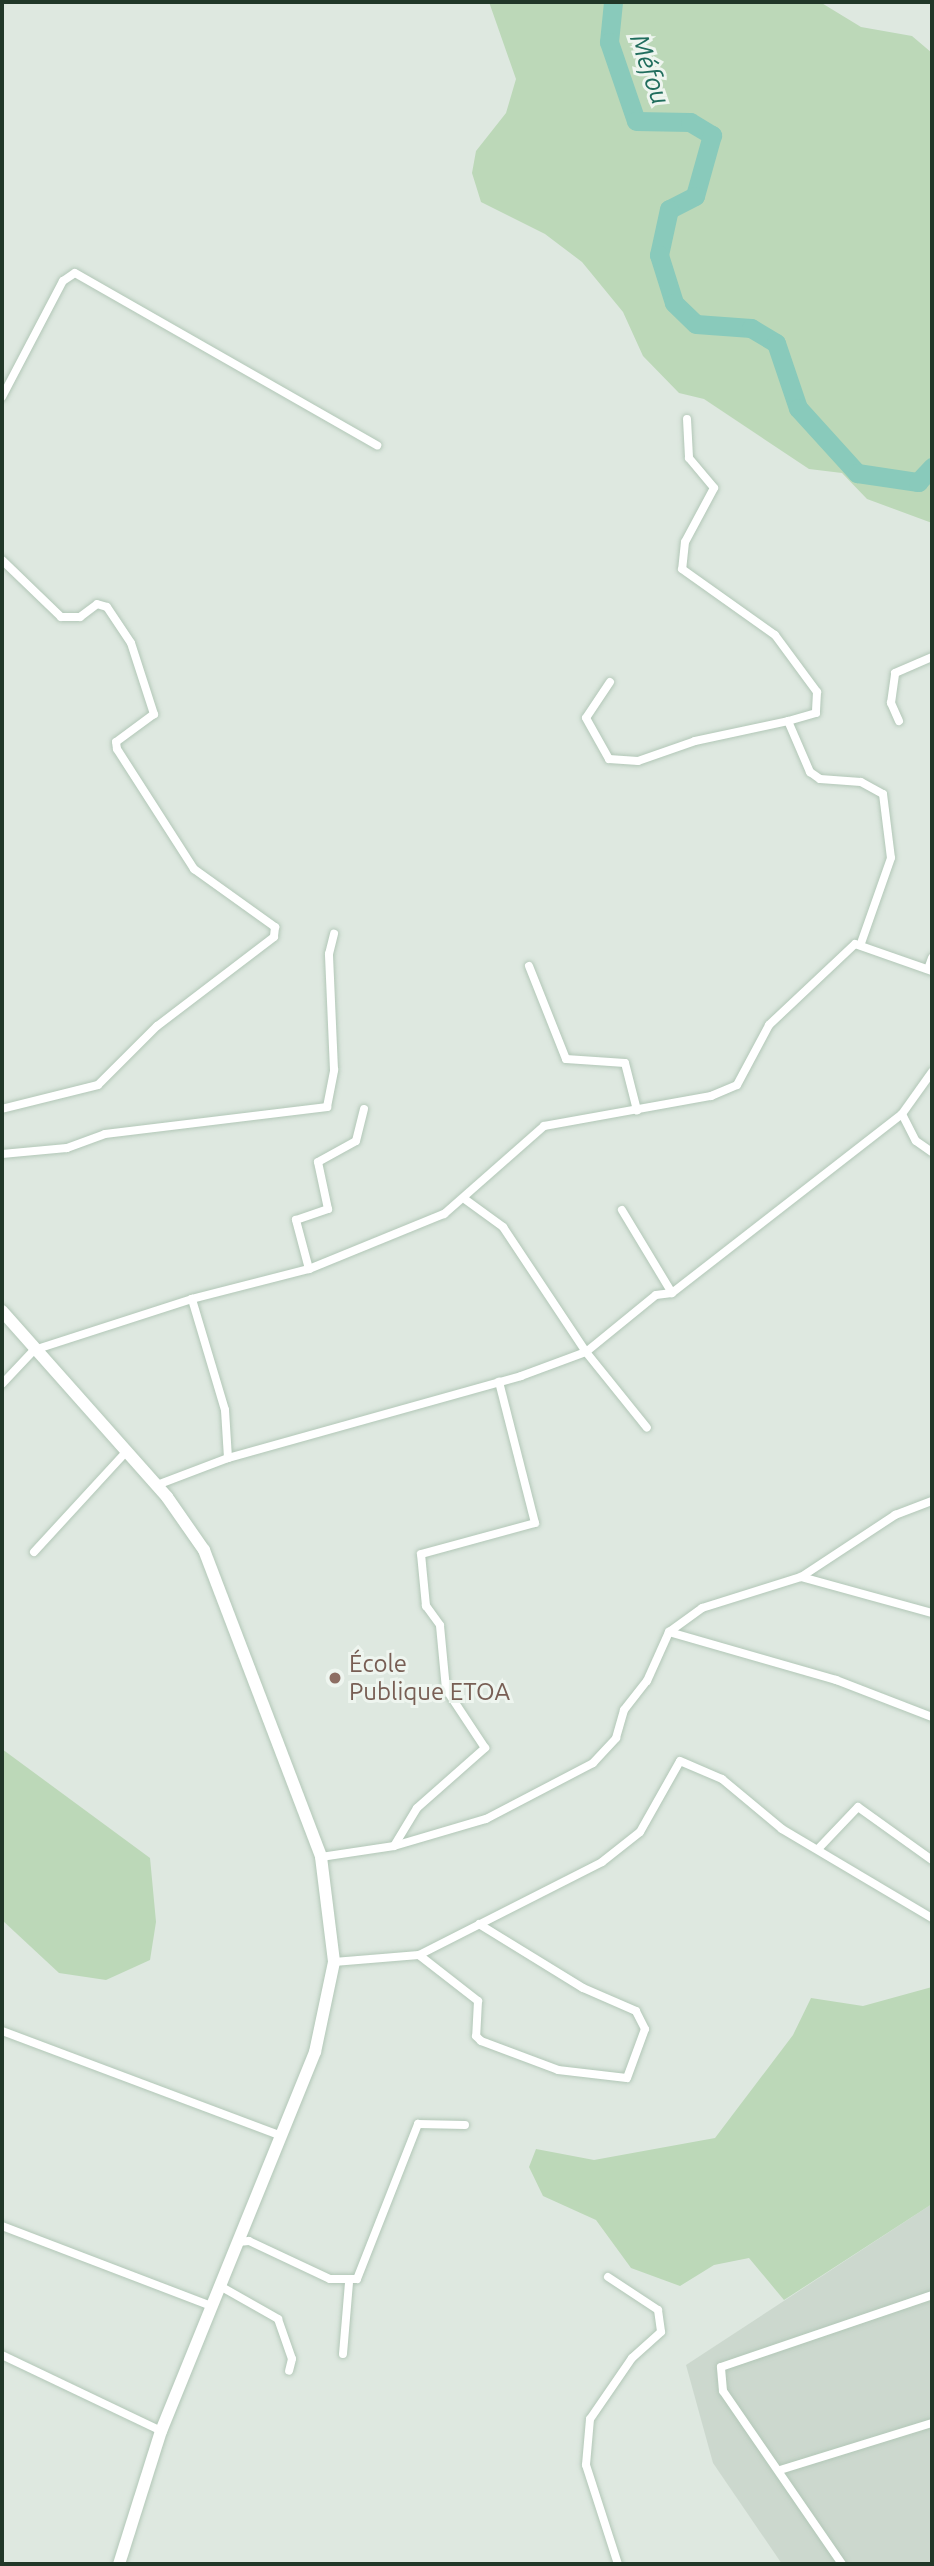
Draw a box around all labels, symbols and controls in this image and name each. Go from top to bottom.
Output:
water label: Méfou [623,30,677,108]
place label: École Publique ETOA [349,1650,510,1706]
marker: École Publique ETOA [327,1670,343,1686]

